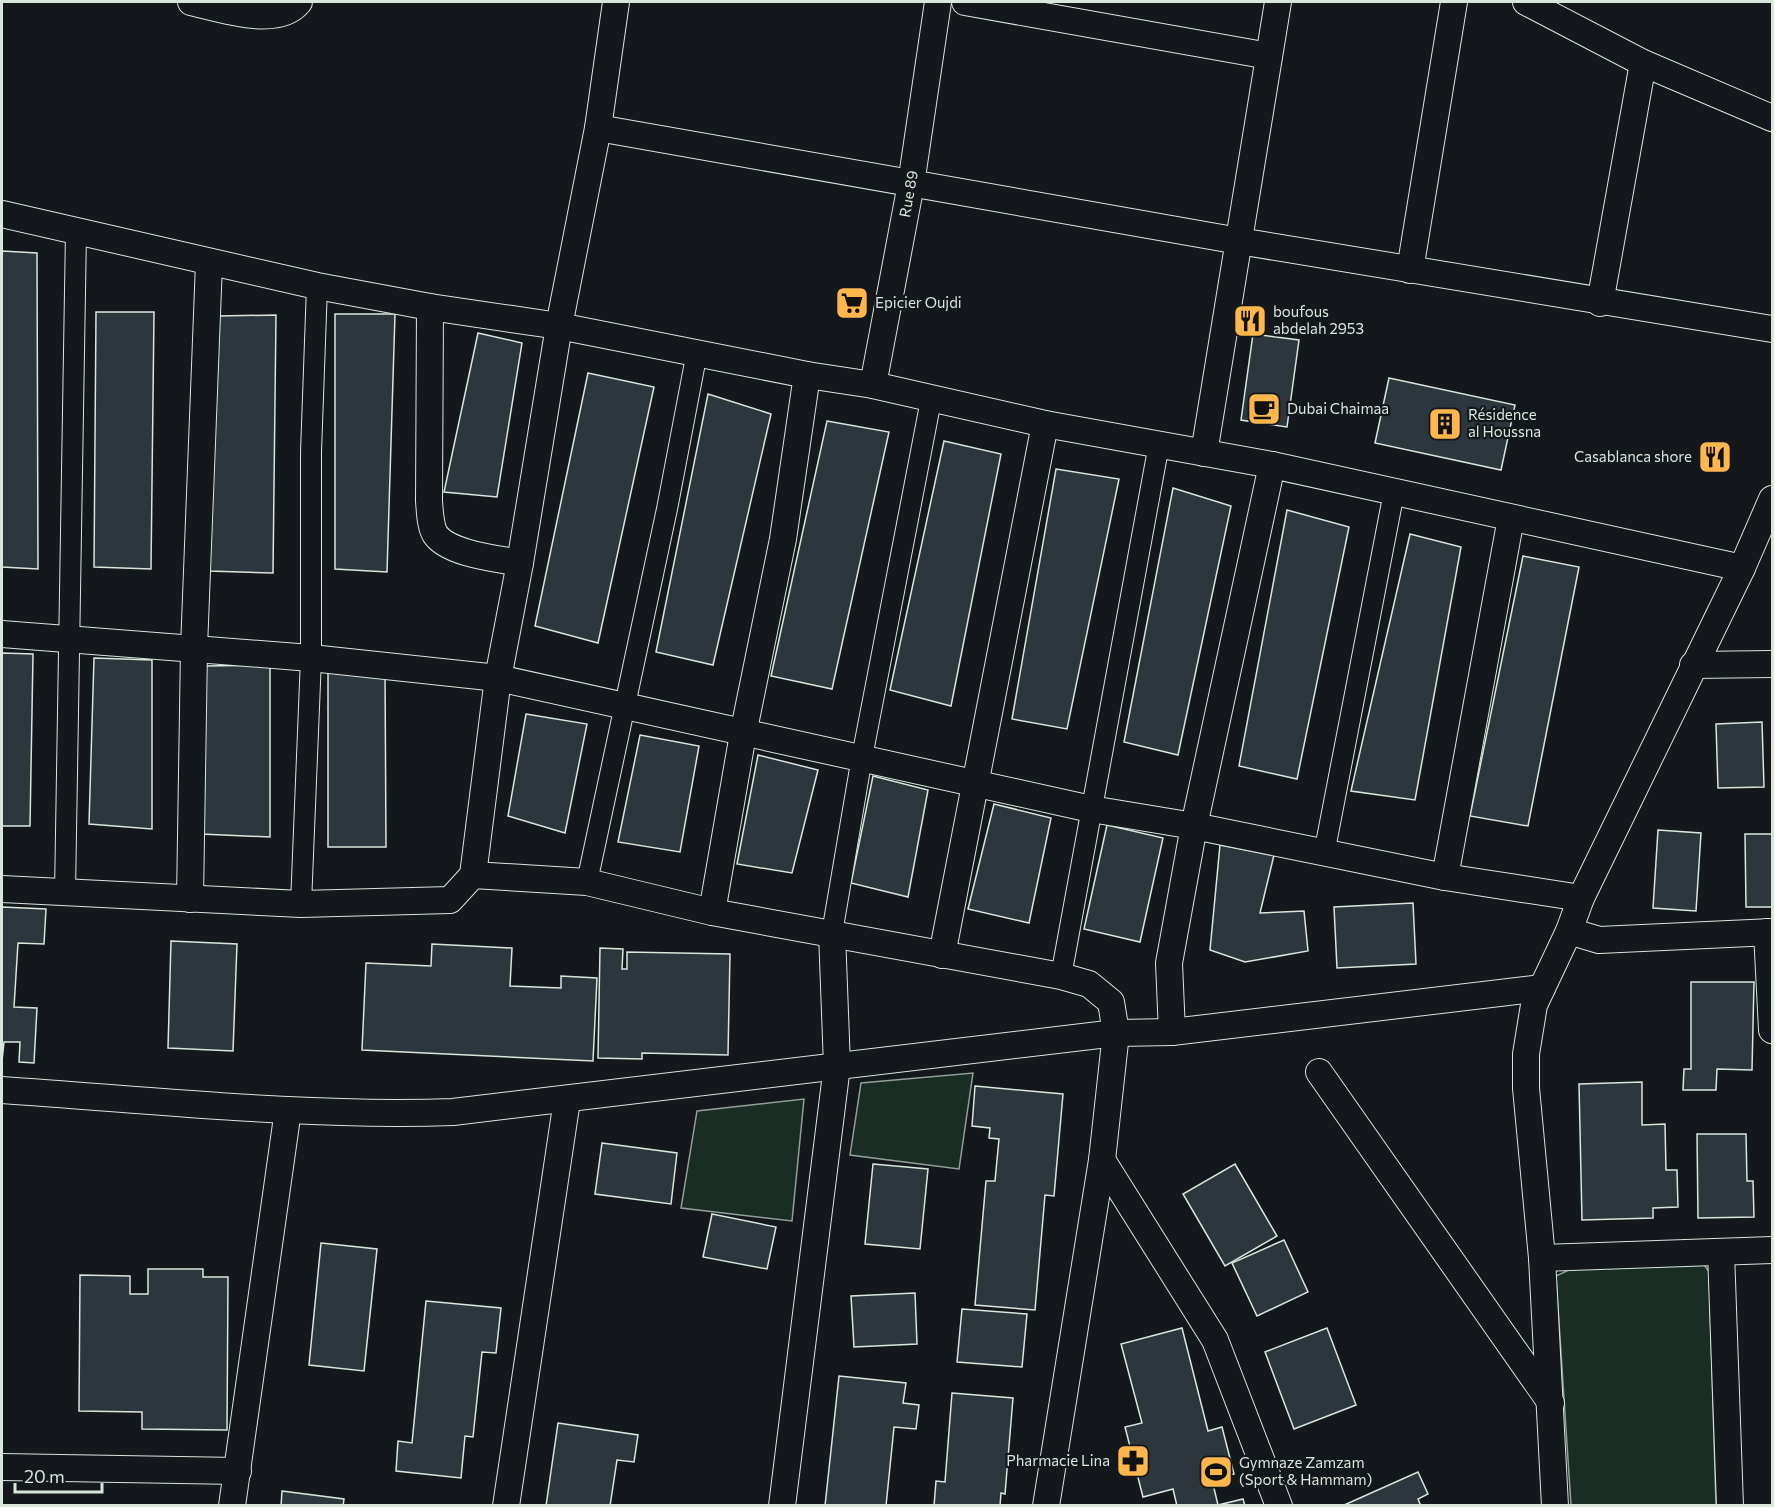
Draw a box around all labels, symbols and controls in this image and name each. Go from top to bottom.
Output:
street label: Rue 89 [895,169,921,219]
supermarket icon: Epicier Oujdi [834,285,870,321]
place label: Epicier Oujdi [875,293,962,311]
place label: boufous abdelah 2953 [1273,302,1364,337]
restaurant icon: boufous abdelah 2953 [1232,303,1268,339]
cafe icon: Dubai Chaimaa [1246,391,1282,427]
place label: Dubai Chaimaa [1287,399,1389,417]
place label: Résidence al Houssna [1468,405,1541,440]
building icon: Résidence al Houssna [1427,406,1463,442]
restaurant icon: Casablanca shore [1697,439,1733,475]
place label: Casablanca shore [1574,447,1692,465]
pharmacy icon: Pharmacie Lina [1115,1443,1151,1479]
place label: Pharmacie Lina [1006,1451,1110,1469]
place label: Gymnaze Zamzam (Sport & Hammam) [1239,1453,1372,1488]
sports icon: Gymnaze Zamzam (Sport & Hammam) [1198,1454,1234,1490]
scale bar [15,1456,102,1494]
text: 20 m [24,1465,65,1487]

